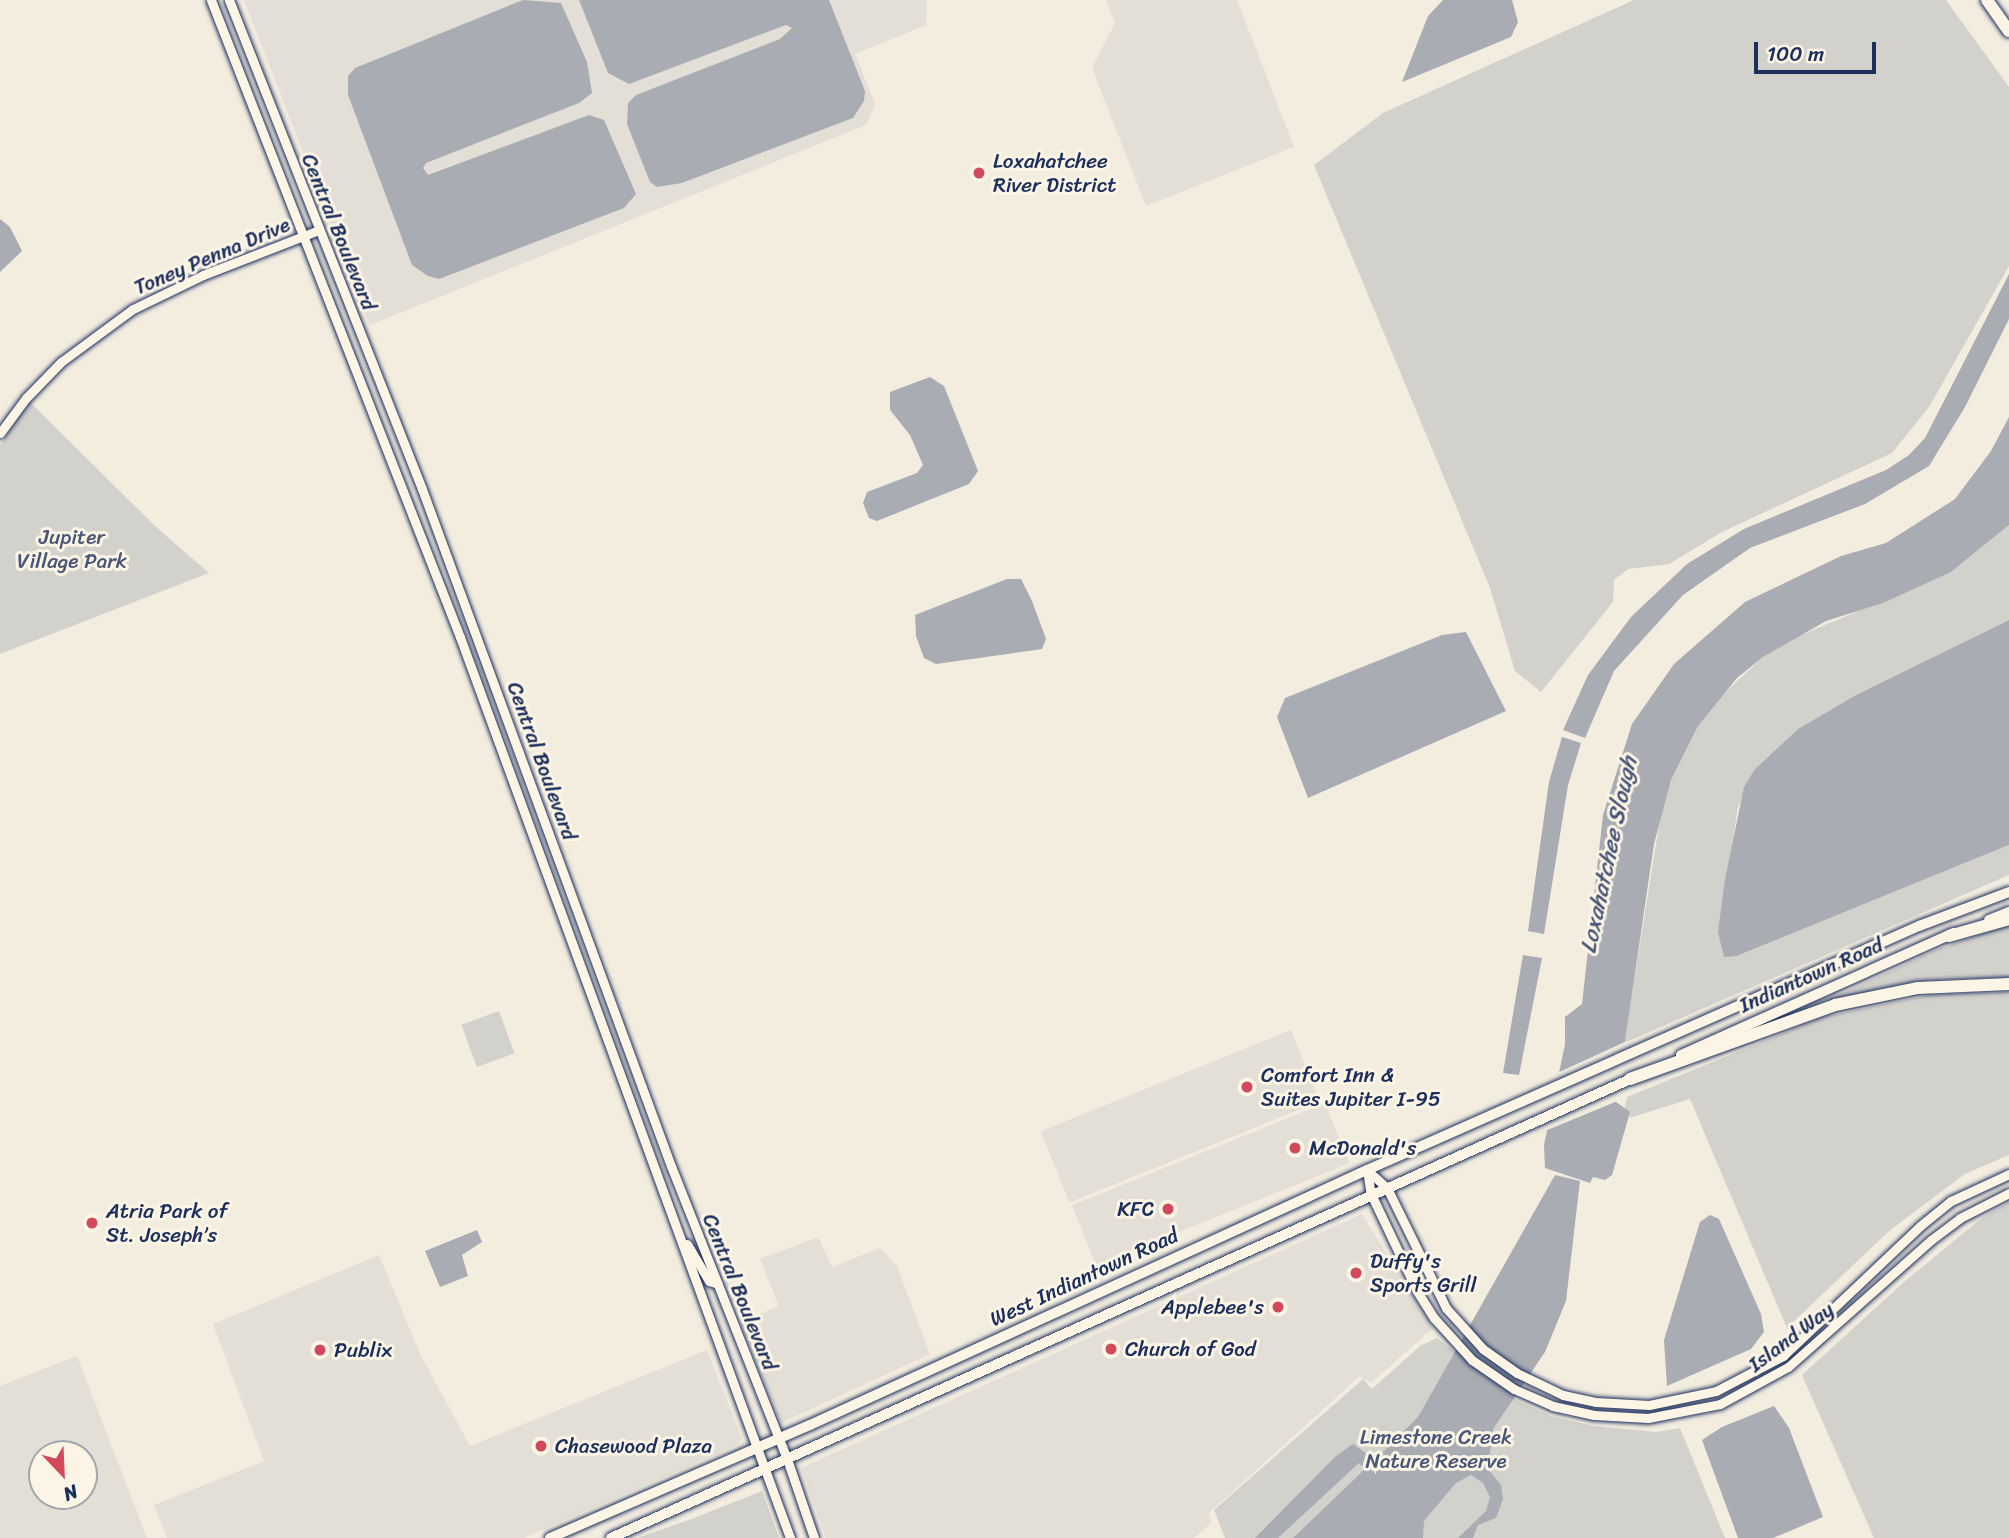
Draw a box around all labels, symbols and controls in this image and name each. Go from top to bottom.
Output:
scale bar [1757,28,1880,72]
text: 100 m [1767,35,1824,73]
place label: Loxahatchee River District [993,148,1117,198]
street label: Central Boulevard [296,150,382,314]
marker: Loxahatchee River District [971,165,987,181]
street label: Toney Penna Drive [129,211,295,301]
park label: Jupiter Village Park [17,524,127,574]
street label: Central Boulevard [502,679,582,843]
water label: Loxahatchee Slough [1575,754,1643,956]
street label: Indiantown Road [1735,932,1887,1018]
place label: Comfort Inn & Suites Jupiter I-95 [1261,1062,1441,1112]
marker: Comfort Inn & Suites Jupiter I-95 [1239,1079,1255,1095]
place label: McDonald's [1309,1135,1416,1161]
marker: McDonald's [1287,1140,1303,1156]
place label: KFC [1117,1196,1154,1222]
place label: Atria Park of St. Joseph’s [106,1198,228,1248]
marker: KFC [1160,1201,1176,1217]
street label: Central Boulevard [697,1210,783,1374]
marker: Atria Park of St. Joseph’s [84,1215,100,1231]
street label: West Indiantown Road [985,1222,1183,1332]
place label: Duffy's Sports Grill [1370,1248,1477,1298]
marker: Duffy's Sports Grill [1348,1265,1364,1281]
place label: Applebee's [1161,1294,1264,1320]
street label: Island Way [1743,1297,1839,1377]
marker: Applebee's [1270,1299,1286,1315]
place label: Church of God [1125,1336,1256,1362]
place label: Publix [334,1337,392,1363]
marker: Church of God [1103,1341,1119,1357]
marker: Publix [312,1342,328,1358]
park label: Limestone Creek Nature Reserve [1360,1424,1512,1474]
place label: Chasewood Plaza [555,1433,712,1459]
marker: Chasewood Plaza [533,1438,549,1454]
north arrow [28,1440,98,1510]
text: N [58,1475,83,1511]

